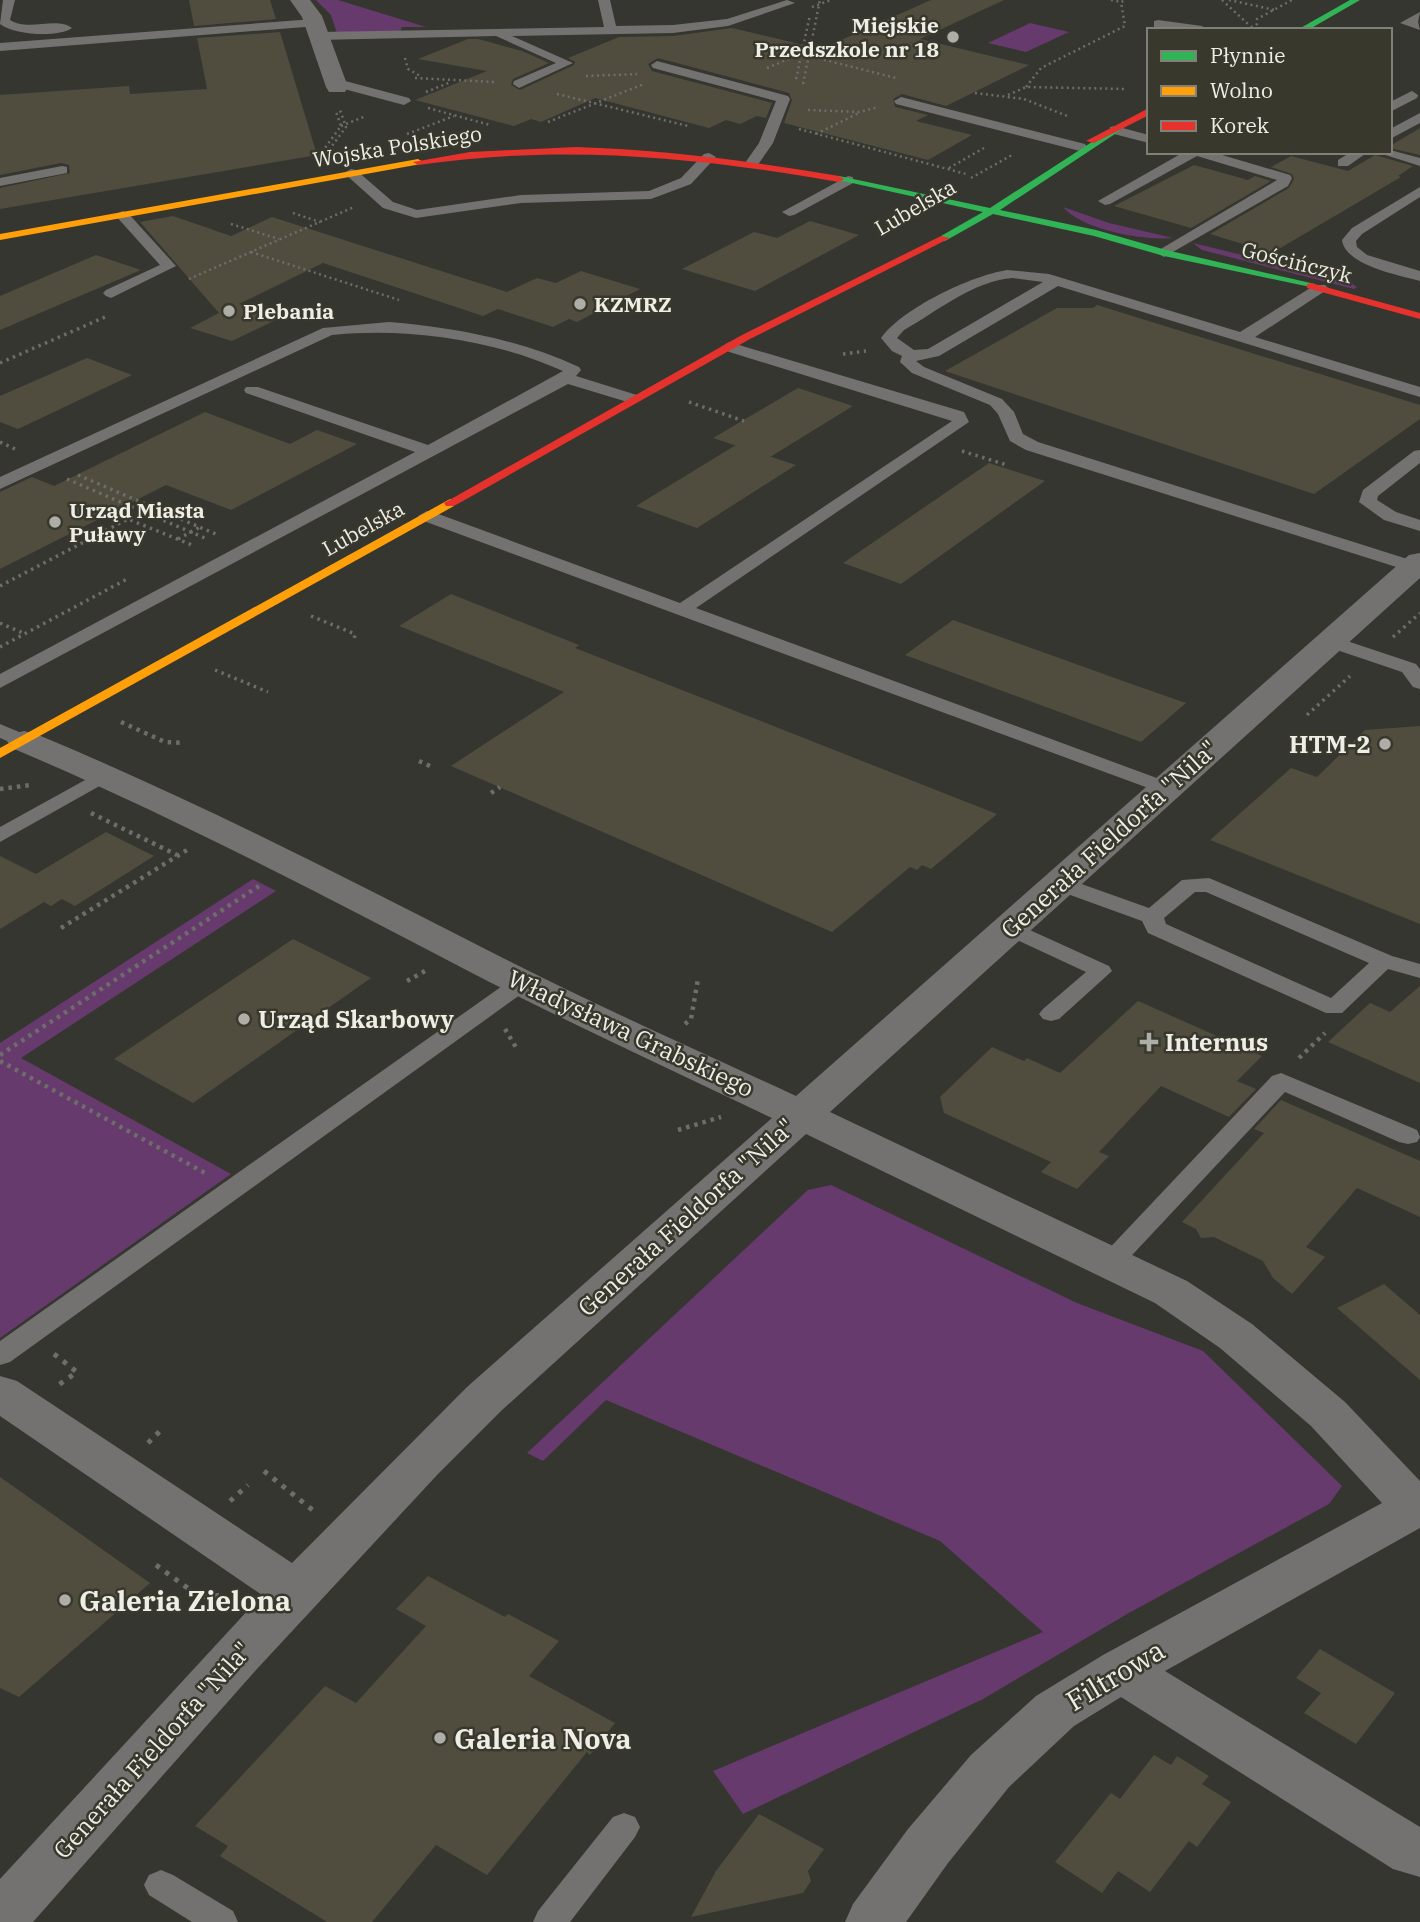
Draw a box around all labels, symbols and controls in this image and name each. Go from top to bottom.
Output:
place label: Miejskie Przedszkole nr 18 [754,11,939,63]
legend [1147,28,1392,154]
marker: Miejskie Przedszkole nr 18 [945,29,961,45]
text: Płynnie [1210,41,1286,69]
text: Wolno [1210,76,1273,104]
text: Korek [1210,111,1270,139]
street label: Wojska Polskiego [310,119,484,173]
street label: Lubelska [869,172,961,242]
street label: Gościńczyk [1239,235,1356,289]
place label: KZMRZ [594,290,672,318]
marker: KZMRZ [572,296,588,312]
place label: Plebania [243,297,334,325]
marker: Plebania [221,303,237,319]
street label: Lubelska [317,494,409,562]
place label: Urząd Miasta Puławy [69,496,205,548]
marker: Urząd Miasta Puławy [47,514,63,530]
place label: HTM-2 [1289,728,1371,760]
street label: Generała Fieldorfa "Nila" [994,733,1224,945]
marker: HTM-2 [1377,736,1393,752]
street label: Władysława Grabskiego [503,962,759,1104]
place label: Urząd Skarbowy [258,1003,454,1035]
marker: Urząd Skarbowy [236,1011,252,1027]
place label: Internus [1165,1026,1268,1058]
marker: Internus [1139,1032,1159,1052]
street label: Generała Fieldorfa "Nila" [571,1111,801,1323]
place label: Galeria Zielona [79,1582,291,1619]
marker: Galeria Zielona [57,1592,73,1608]
street label: Filtrowa [1059,1631,1171,1719]
street label: Generała Fieldorfa "Nila" [46,1635,258,1865]
place label: Galeria Nova [454,1720,632,1757]
marker: Galeria Nova [432,1730,448,1746]

